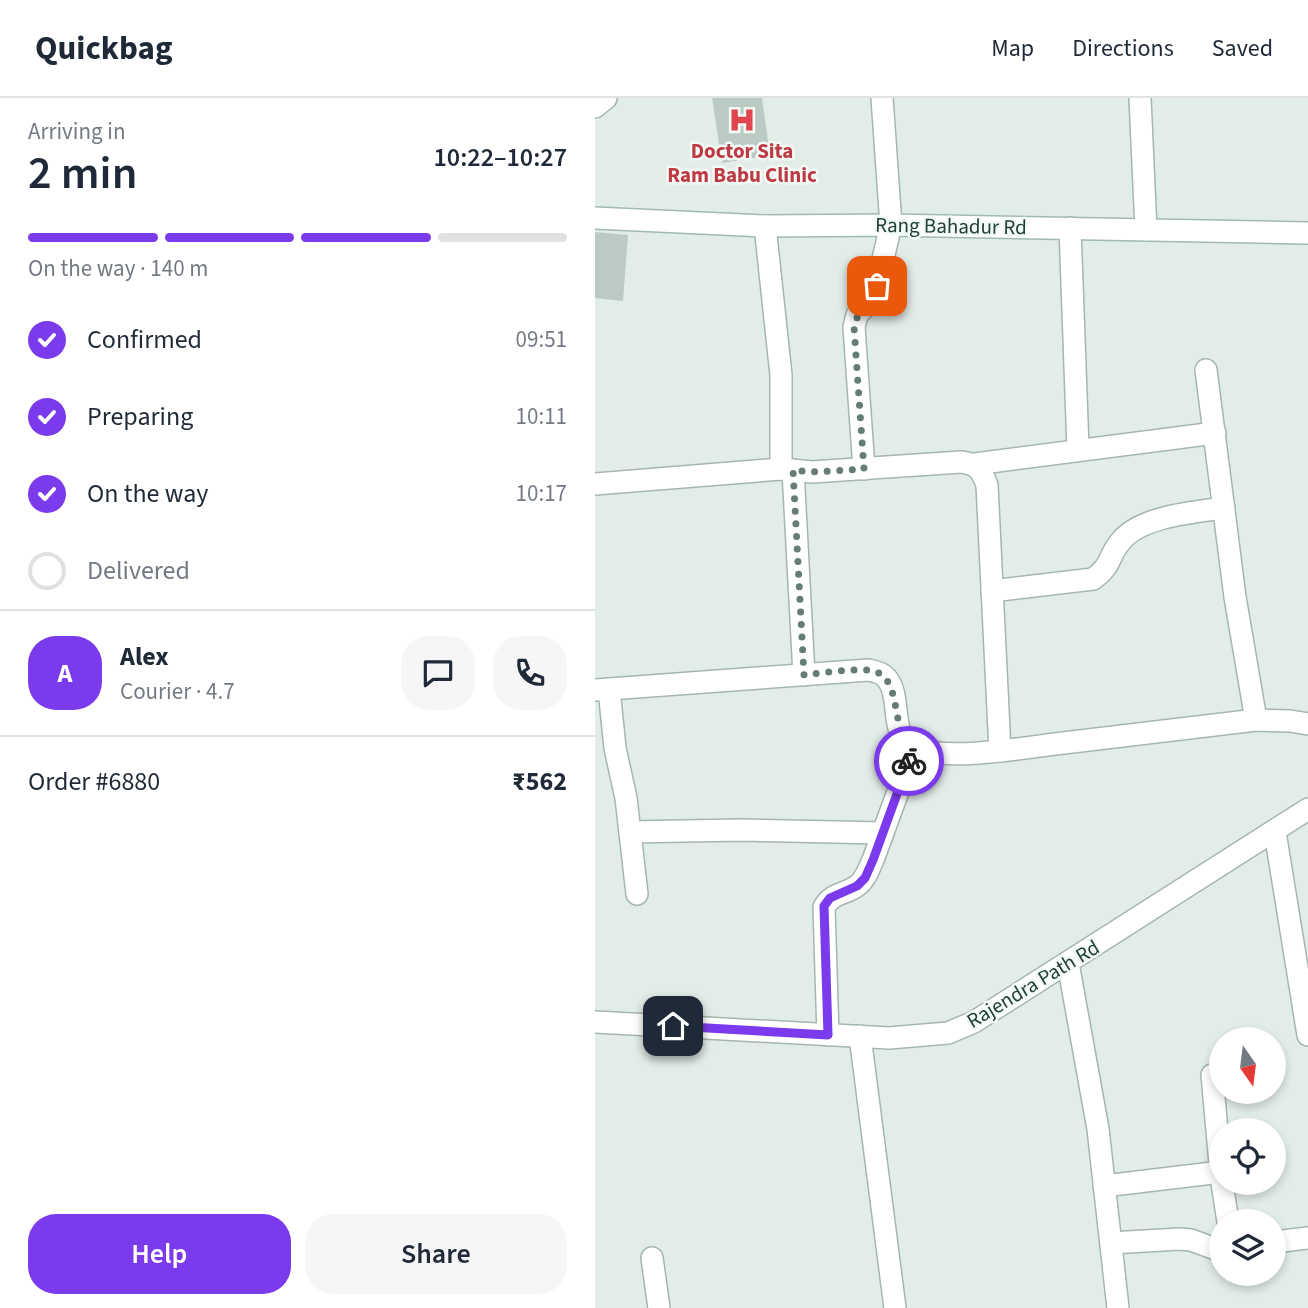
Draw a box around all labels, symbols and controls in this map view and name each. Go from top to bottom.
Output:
text: Quickbag [35,25,173,72]
text: Map [991,31,1034,66]
text: Directions [1072,31,1174,66]
text: Saved [1212,31,1273,66]
hospital icon: Doctor Sita Ram Babu Clinic [727,105,757,135]
text: Arriving in [28,115,126,148]
place label: Doctor Sita Ram Babu Clinic [667,136,817,190]
text: 10:22–10:27 [434,139,567,176]
text: 2 min [28,141,137,206]
street label: Rang Bahadur Rd [875,210,1027,242]
text: On the way · 140 m [28,252,208,285]
pin [847,256,907,316]
icon: bag [858,267,896,305]
icon: check [28,321,66,359]
text: Confirmed [87,321,202,358]
text: 09:51 [516,323,567,356]
icon: check [28,398,66,436]
text: Preparing [87,398,193,435]
text: 10:11 [516,400,567,433]
icon: check [28,475,66,513]
text: On the way [87,475,208,512]
text: 10:17 [516,477,567,510]
text: Delivered [87,552,190,589]
button: chat [401,636,475,710]
button: phone [493,636,567,710]
text: Alex [120,638,169,675]
text: A [58,655,72,692]
text: Courier · 4.7 [120,675,235,708]
courier [874,726,944,796]
icon: bike [890,742,928,780]
text: Order #6880 [28,763,160,800]
text: ₹562 [512,763,567,800]
street label: Rajendra Path Rd [961,932,1105,1036]
pin [643,996,703,1056]
icon: home [654,1007,692,1045]
north arrow [1209,1027,1286,1104]
map controls [1209,1027,1286,1286]
button: locate [1209,1118,1286,1195]
button: layers [1209,1209,1286,1286]
button: Help [28,1214,291,1294]
button: Share [305,1214,567,1294]

